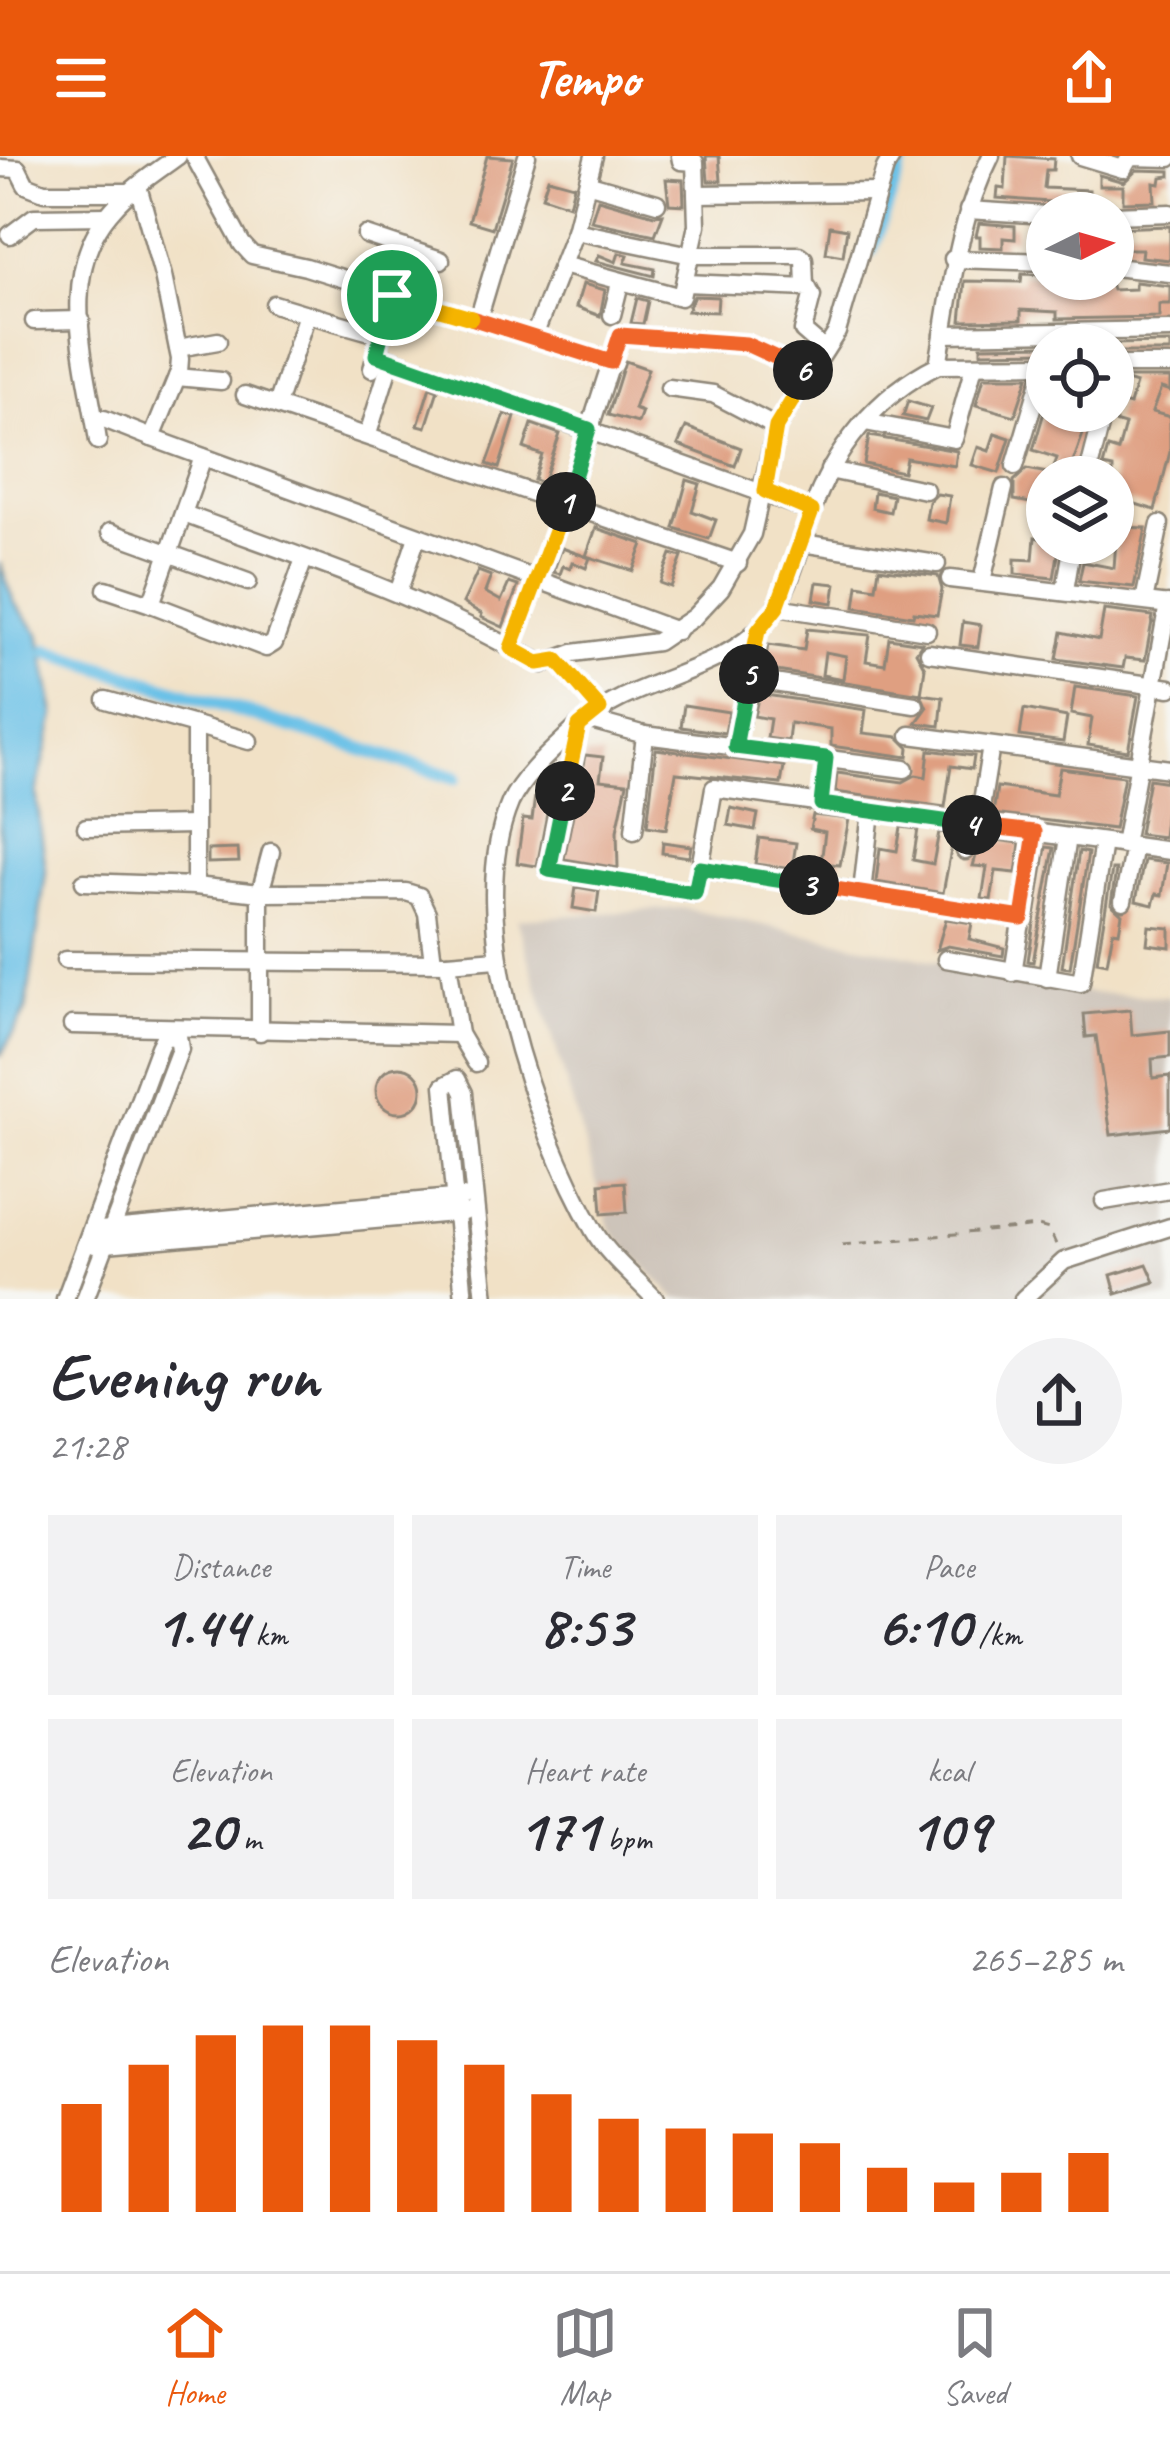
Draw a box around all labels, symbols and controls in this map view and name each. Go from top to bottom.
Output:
text: Tempo [531,44,639,112]
icon: menu [48,45,114,111]
icon: share [1056,45,1122,111]
north arrow [1026,192,1134,300]
map controls [1026,192,1134,564]
pin [341,244,443,346]
icon: arrive [359,262,425,328]
button: locate [1026,324,1134,432]
pin: 6 [773,340,833,400]
text: 6 [795,349,811,391]
button: layers [1026,456,1134,564]
pin: 1 [536,472,596,532]
text: 1 [559,481,573,523]
pin: 5 [719,644,779,704]
text: 5 [742,653,756,695]
pin: 2 [535,761,595,821]
text: 2 [558,770,572,812]
pin: 4 [942,795,1002,855]
text: 4 [965,804,979,846]
pin: 3 [779,855,839,915]
text: 3 [802,864,816,906]
text: Evening run [48,1335,318,1418]
button: share [996,1338,1122,1464]
text: 21:28 [48,1422,126,1471]
text: Distance [172,1546,270,1588]
text: Time [560,1546,610,1588]
text: Pace [924,1546,974,1588]
text: 1.44 [154,1588,247,1664]
text: 8:53 [539,1588,631,1664]
text: 6:10 [876,1588,971,1664]
text: km [247,1614,288,1656]
text: /km [971,1614,1022,1656]
text: Elevation [170,1750,272,1792]
text: Heart rate [525,1750,645,1792]
text: kcal [927,1750,971,1792]
text: 20 [181,1792,235,1868]
text: 171 [518,1792,599,1868]
text: 109 [909,1792,989,1868]
text: m [235,1818,261,1860]
text: bpm [599,1818,652,1860]
text: Elevation [48,1935,168,1984]
text: 265–285 m [968,1935,1122,1984]
tab: Home [162,2300,228,2414]
tab: Map [552,2300,618,2414]
tab: Saved [942,2300,1008,2414]

